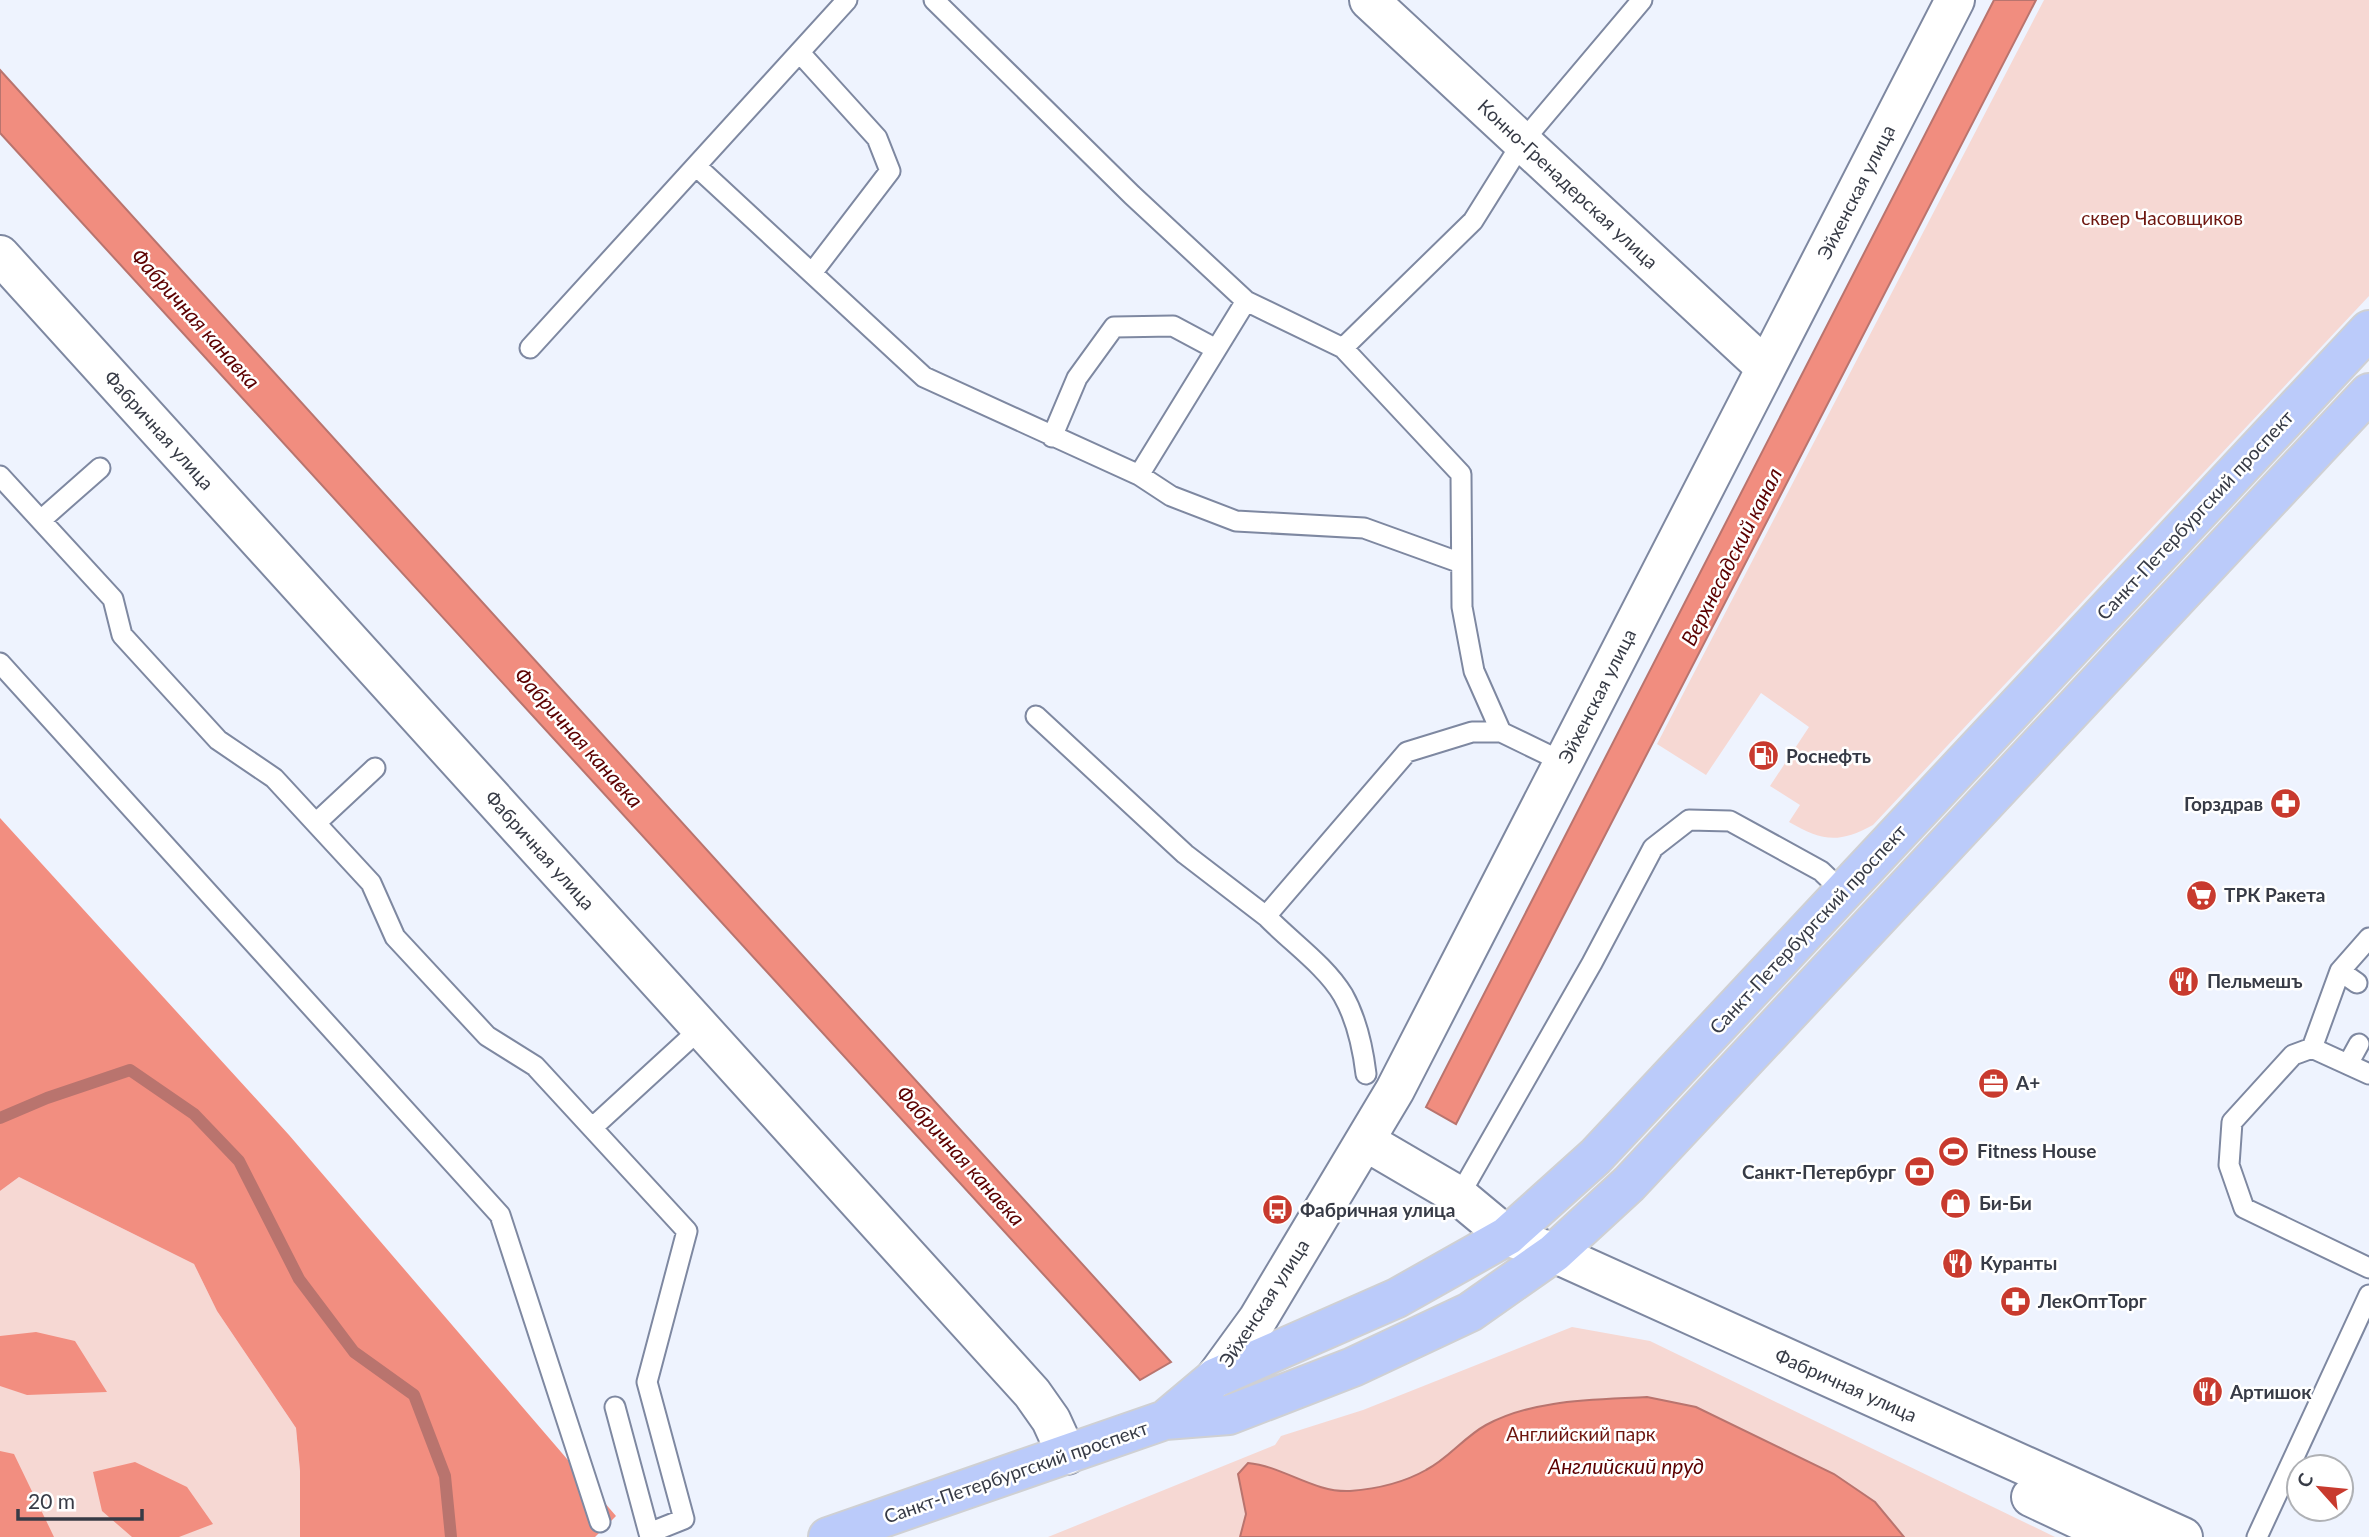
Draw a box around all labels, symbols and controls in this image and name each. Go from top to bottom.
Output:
street label: Конно-Гренадерская улица [1474,94,1663,273]
street label: Эйхенская улица [1812,121,1899,263]
park label: сквер Часовщиков [2081,206,2243,229]
water label: Фабричная канавка [127,243,265,393]
street label: Фабричная улица [100,365,219,494]
street label: Санкт-Петербургский проспект [2091,405,2298,624]
water label: Верхнесадский канал [1675,463,1786,649]
street label: Эйхенская улица [1553,625,1640,767]
water label: Фабричная канавка [510,662,648,812]
fuel station icon: Роснефть [1746,739,1780,773]
place label: Роснефть [1786,744,1871,767]
street label: Фабричная улица [481,785,600,914]
pharmacy icon: Горздрав [2269,787,2303,821]
place label: Горздрав [2184,792,2263,815]
street label: Санкт-Петербургский проспект [1704,819,1911,1038]
supermarket icon: ТРК Ракета [2184,878,2218,912]
place label: ТРК Ракета [2224,883,2326,906]
restaurant icon: Пельмешъ [2167,964,2201,998]
place label: Пельмешъ [2207,969,2302,992]
office icon: А+ [1976,1066,2010,1100]
place label: А+ [2015,1071,2040,1094]
water label: Фабричная канавка [892,1080,1030,1230]
sports icon: Fitness House [1937,1134,1971,1168]
place label: Fitness House [1977,1139,2096,1162]
bank icon: Санкт-Петербург [1902,1155,1936,1189]
place label: Санкт-Петербург [1742,1160,1896,1183]
shop icon: Би-Би [1939,1186,1973,1220]
place label: Би-Би [1979,1191,2032,1214]
bus stop icon: Фабричная улица [1260,1193,1294,1227]
place label: Фабричная улица [1300,1198,1455,1221]
street label: Эйхенская улица [1214,1234,1313,1371]
restaurant icon: Куранты [1940,1246,1974,1280]
place label: Куранты [1980,1251,2057,1274]
pharmacy icon: ЛекОптТорг [1998,1284,2032,1318]
place label: ЛекОптТорг [2037,1289,2147,1312]
street label: Фабричная улица [1772,1343,1921,1426]
restaurant icon: Артишок [2190,1375,2224,1409]
place label: Артишок [2229,1380,2312,1403]
street label: Санкт-Петербургский проспект [881,1415,1151,1528]
park label: Английский парк [1506,1422,1656,1445]
water label: Английский пруд [1547,1453,1704,1478]
north arrow [2285,1453,2355,1523]
text: С [2291,1469,2318,1491]
scale bar [18,1478,142,1522]
text: 20 m [28,1488,75,1513]

